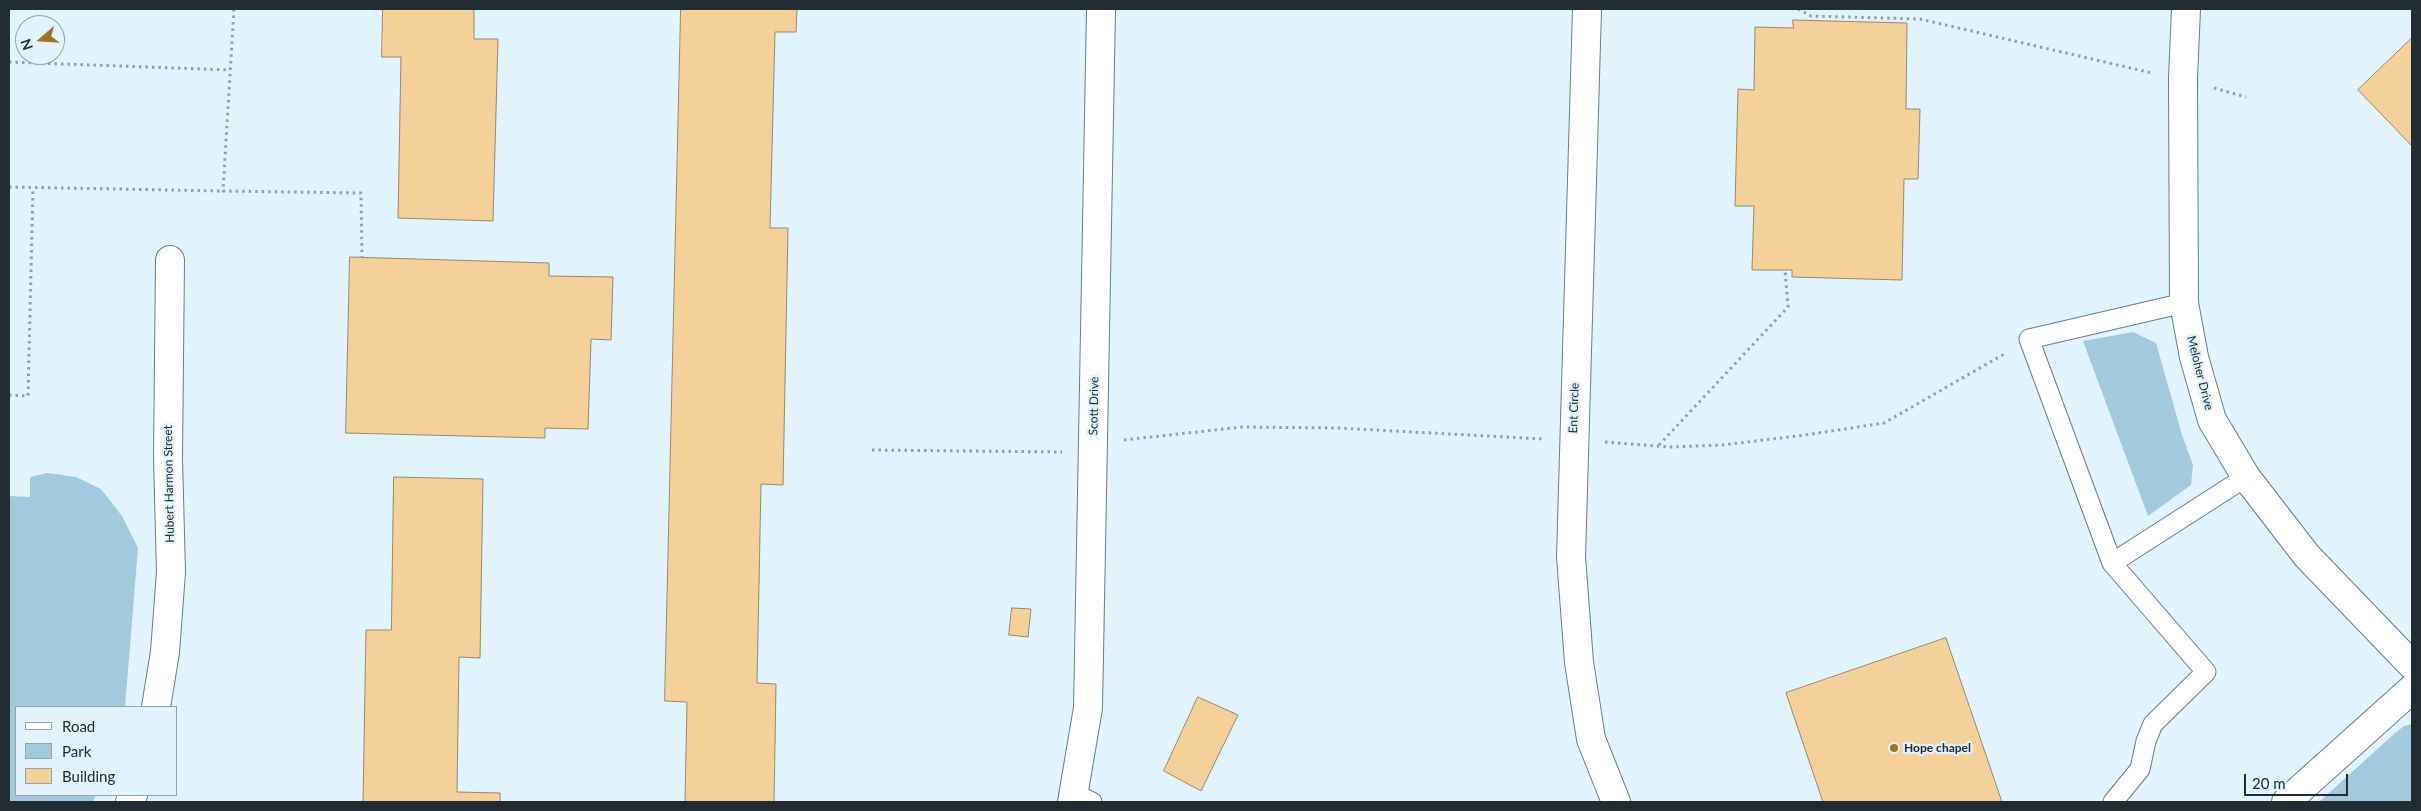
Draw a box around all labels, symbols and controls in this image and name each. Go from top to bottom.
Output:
north arrow [15,15,65,65]
text: N [16,37,36,53]
street label: Meloher Drive [2184,334,2216,412]
street label: Scott Drive [1086,377,1102,435]
street label: Ent Circle [1566,382,1582,434]
street label: Hubert Harmon Street [161,425,177,543]
legend [15,706,178,796]
text: Road [62,717,95,735]
place label: Hope chapel [1904,741,1971,755]
text: Park [62,742,91,760]
marker: Hope chapel [1888,742,1900,754]
scale bar [2246,764,2350,796]
text: Building [62,767,115,785]
text: 20 m [2252,774,2286,792]

